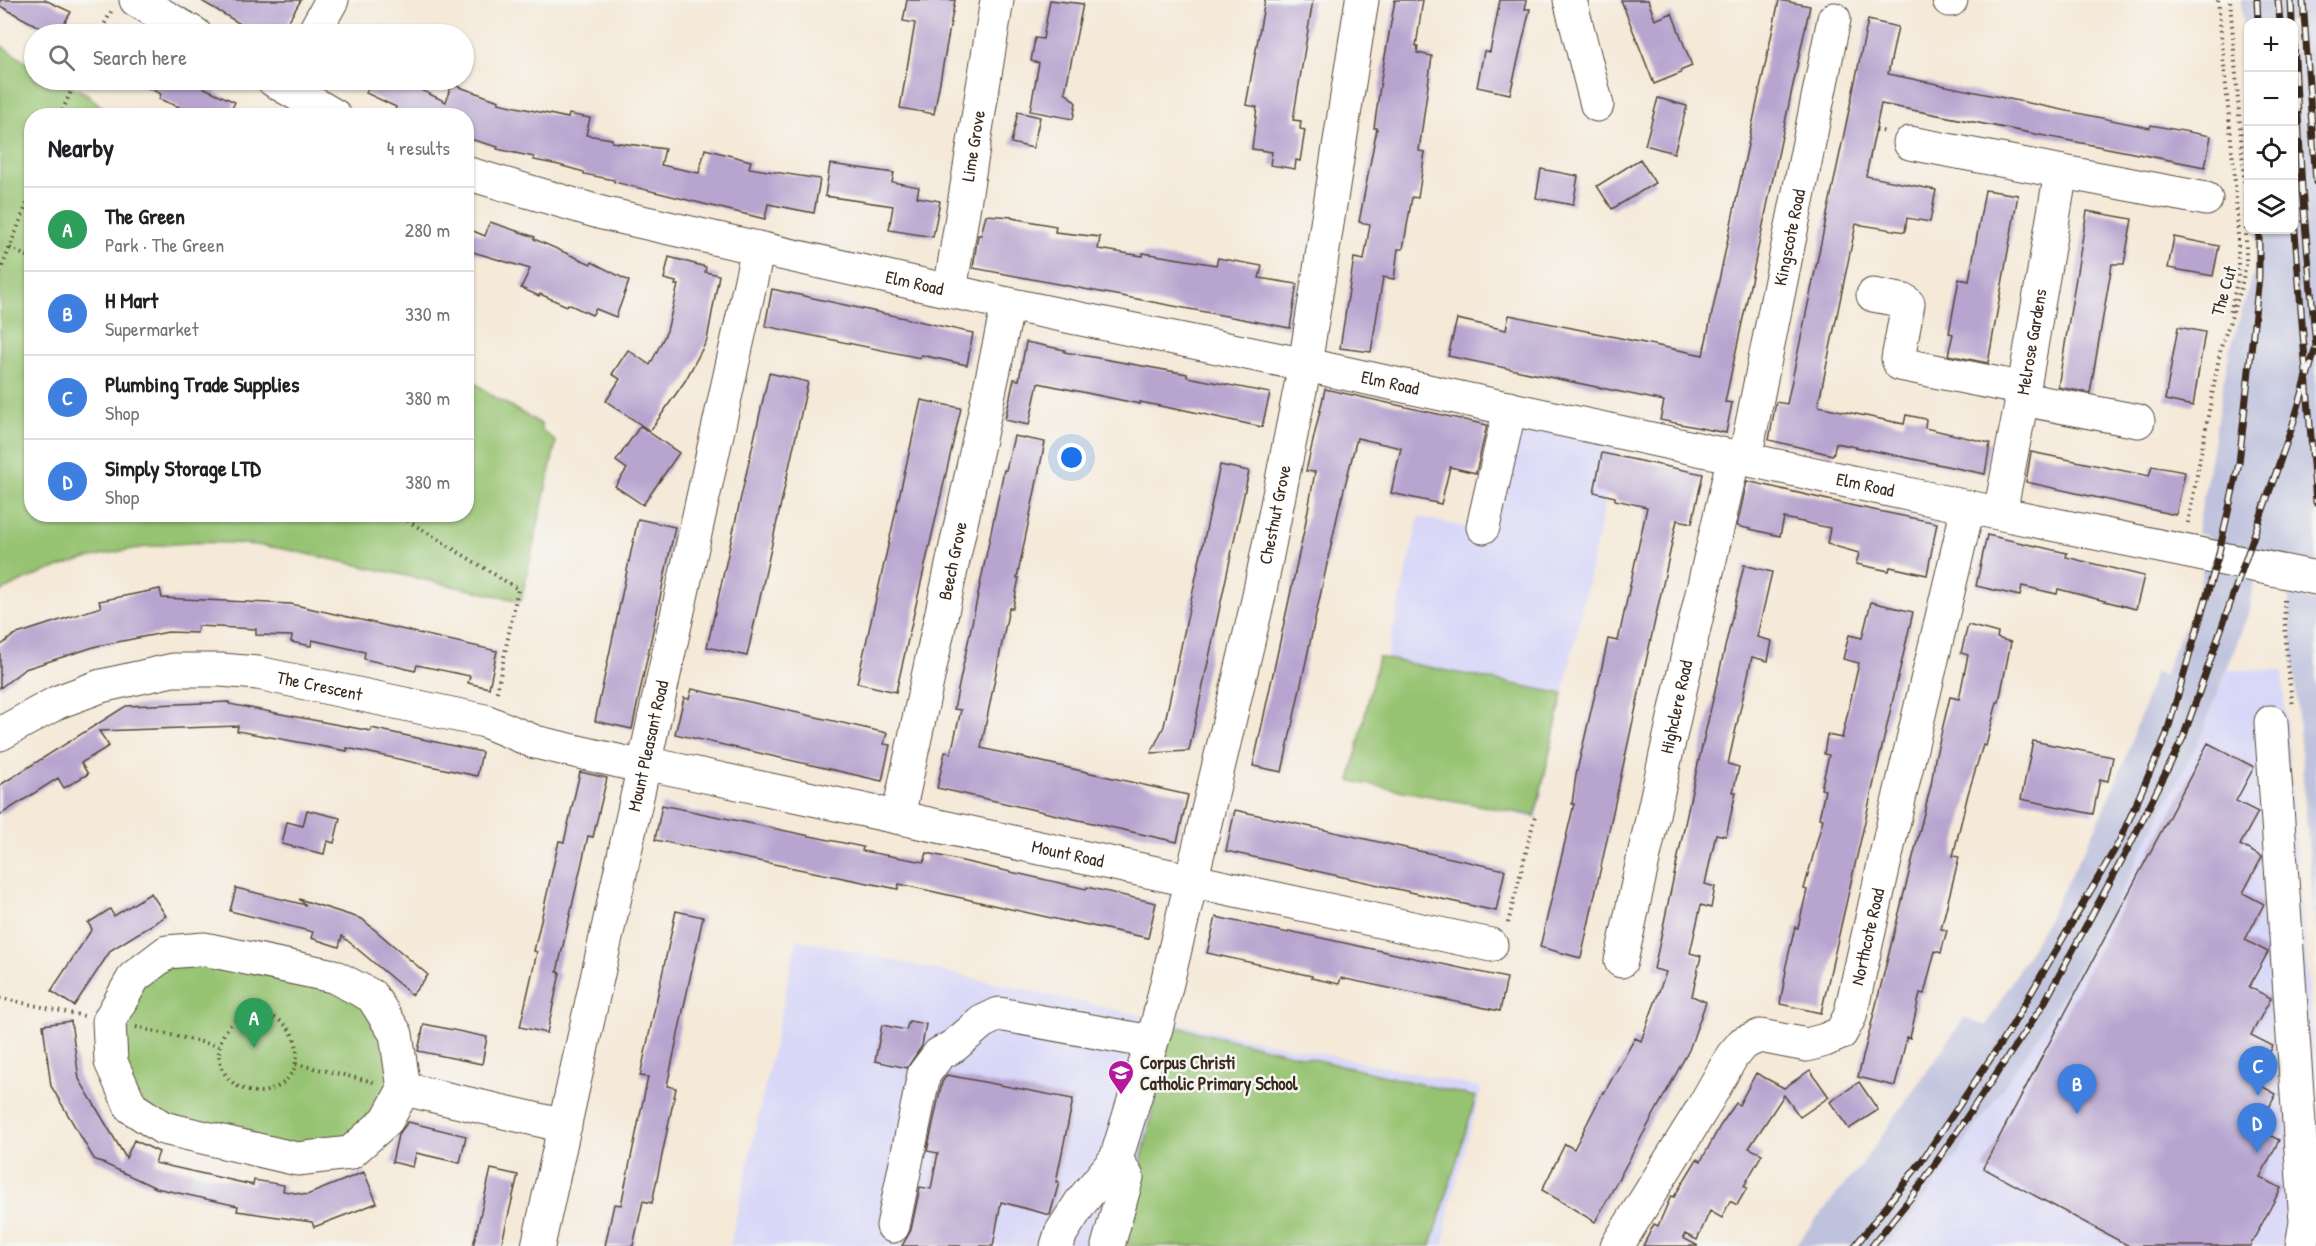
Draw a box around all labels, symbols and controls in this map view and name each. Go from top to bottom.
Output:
map controls [2244,18,2298,234]
button: + [2244,18,2298,72]
search box [24,24,474,90]
icon: search [45,41,78,74]
text: Search here [93,42,187,72]
button: − [2244,72,2298,126]
street label: Lime Grove [955,108,991,183]
button: locate [2244,126,2298,180]
text: Nearby [48,130,114,165]
text: 4 results [387,134,450,161]
button: layers [2244,180,2298,234]
street label: Kingscote Road [1767,187,1811,288]
text: The Green [105,201,185,231]
text: A [63,216,72,243]
text: 280 m [405,216,450,243]
text: Park · The Green [105,231,224,258]
street label: The Cut [2205,262,2243,319]
street label: Elm Road [883,264,946,301]
text: H Mart [105,285,158,315]
street label: Melrose Gardens [2010,287,2053,397]
text: B [62,300,73,327]
text: 330 m [405,300,450,327]
text: Supermarket [105,315,199,342]
street label: Elm Road [1359,364,1422,401]
text: Plumbing Trade Supplies [105,369,300,399]
text: C [62,384,73,411]
text: 380 m [405,384,450,411]
text: Shop [105,399,139,426]
your location [1057,443,1086,472]
text: Simply Storage LTD [105,453,261,483]
street label: Chestnut Grove [1252,463,1297,566]
street label: Elm Road [1834,466,1897,503]
text: D [63,468,72,495]
text: 380 m [405,468,450,495]
text: Shop [105,483,139,510]
street label: Beech Grove [932,519,973,602]
street label: Highclere Road [1654,658,1698,756]
street label: The Crescent [275,664,366,707]
street label: Mount Pleasant Road [621,678,674,814]
street label: Mount Road [1030,834,1106,873]
street label: Northcote Road [1844,886,1890,988]
pin: A [234,998,274,1048]
pin: C [2238,1046,2278,1096]
place label: Corpus Christi Catholic Primary School [1140,1050,1299,1097]
school or university icon: Corpus Christi Catholic Primary School [1106,1058,1136,1096]
pin: B [2058,1064,2096,1114]
pin: D [2238,1104,2276,1153]

